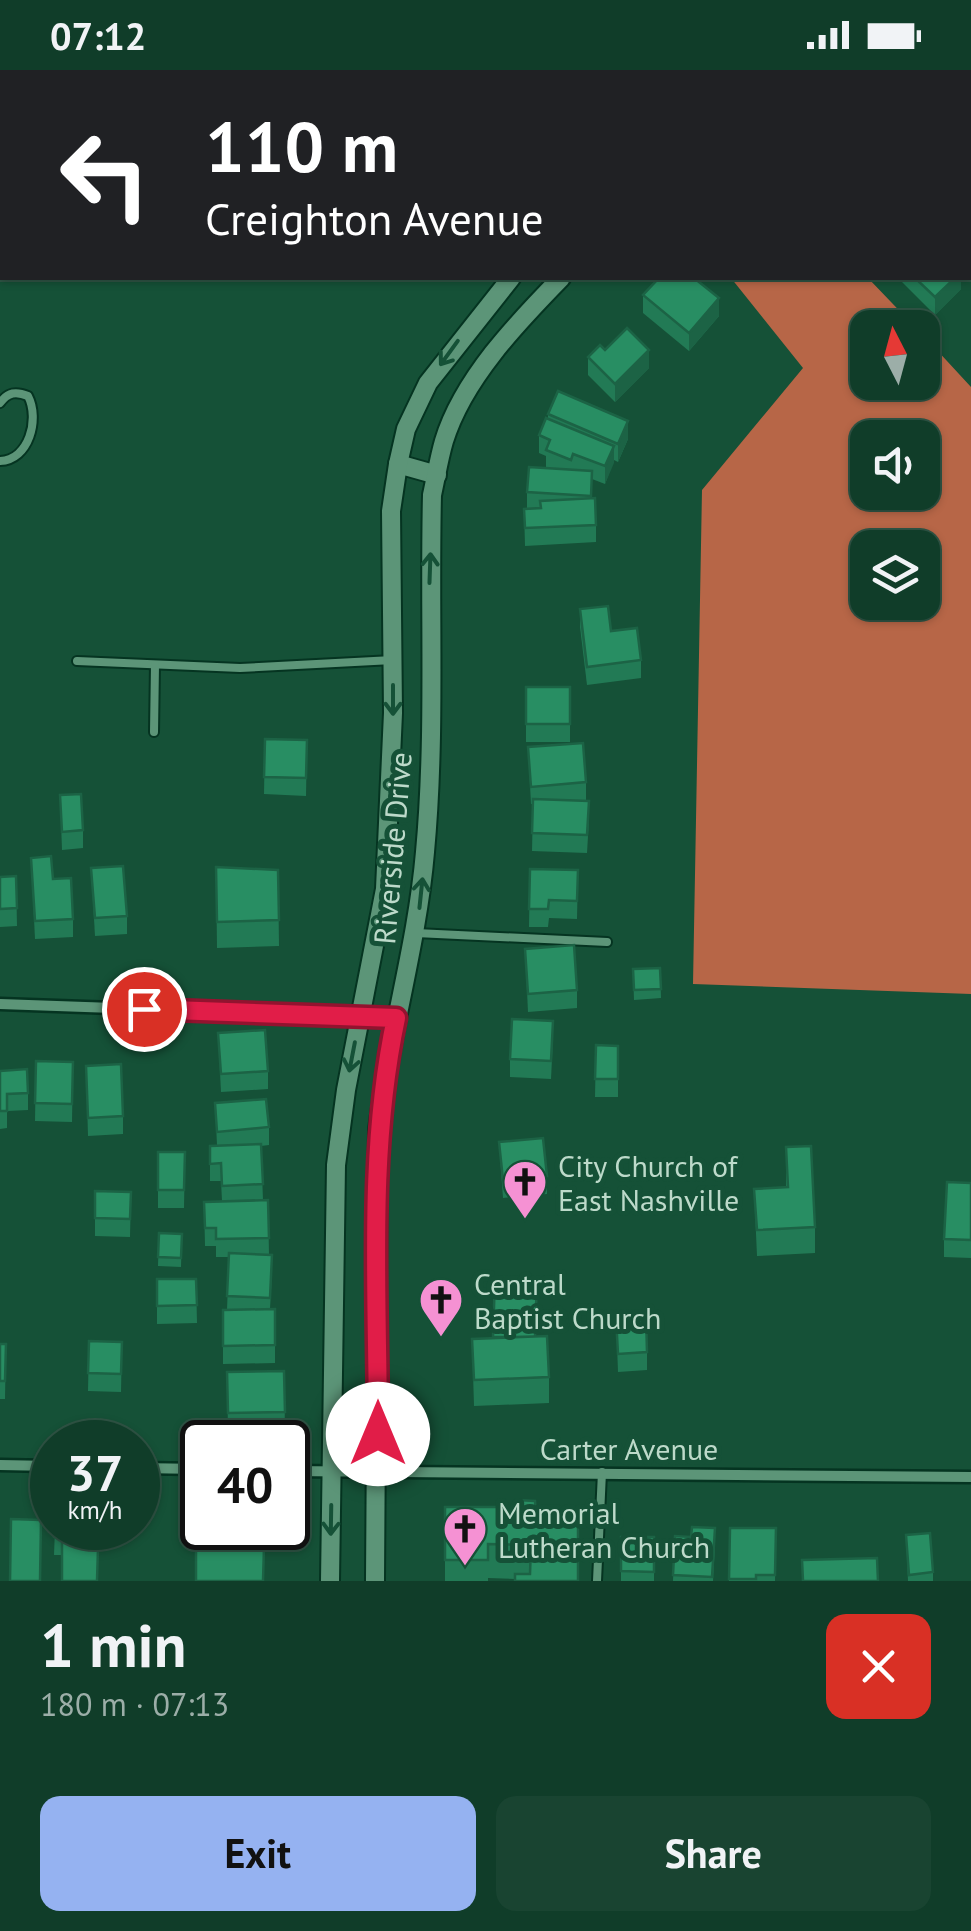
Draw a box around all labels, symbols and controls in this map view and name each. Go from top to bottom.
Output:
text: 07:12 [50,11,146,60]
text: 110 m [205,101,398,191]
icon: left [40,110,170,240]
text: Creighton Avenue [205,189,544,247]
north arrow [850,310,940,400]
map controls [850,310,940,620]
one-way arrow [439,339,460,367]
button: sound [850,420,940,510]
button: layers [850,530,940,620]
one-way arrow [421,553,440,585]
one-way arrow [384,684,402,716]
street label: Riverside Drive [364,750,420,946]
one-way arrow [412,877,431,909]
pin [102,967,187,1052]
icon: arrive [117,982,172,1037]
one-way arrow [342,1040,361,1072]
place label: City Church of East Nashville [558,1146,739,1219]
church icon: City Church of East Nashville [502,1159,548,1220]
place label: Central Baptist Church [474,1264,662,1337]
church icon: Central Baptist Church [418,1277,464,1338]
position arrow [326,1382,430,1486]
speed limit sign: 40 [180,1420,310,1550]
street label: Carter Avenue [540,1429,718,1468]
text: 37 [67,1440,123,1505]
place label: Memorial Lutheran Church [498,1493,710,1566]
text: km/h [68,1494,122,1526]
one-way arrow [322,1504,340,1536]
church icon: Memorial Lutheran Church [442,1506,488,1567]
text: 1 min [40,1606,186,1684]
button: close [826,1614,931,1719]
text: 180 m · 07:13 [40,1683,229,1725]
button: Exit [40,1796,476,1911]
button: Share [496,1796,931,1911]

